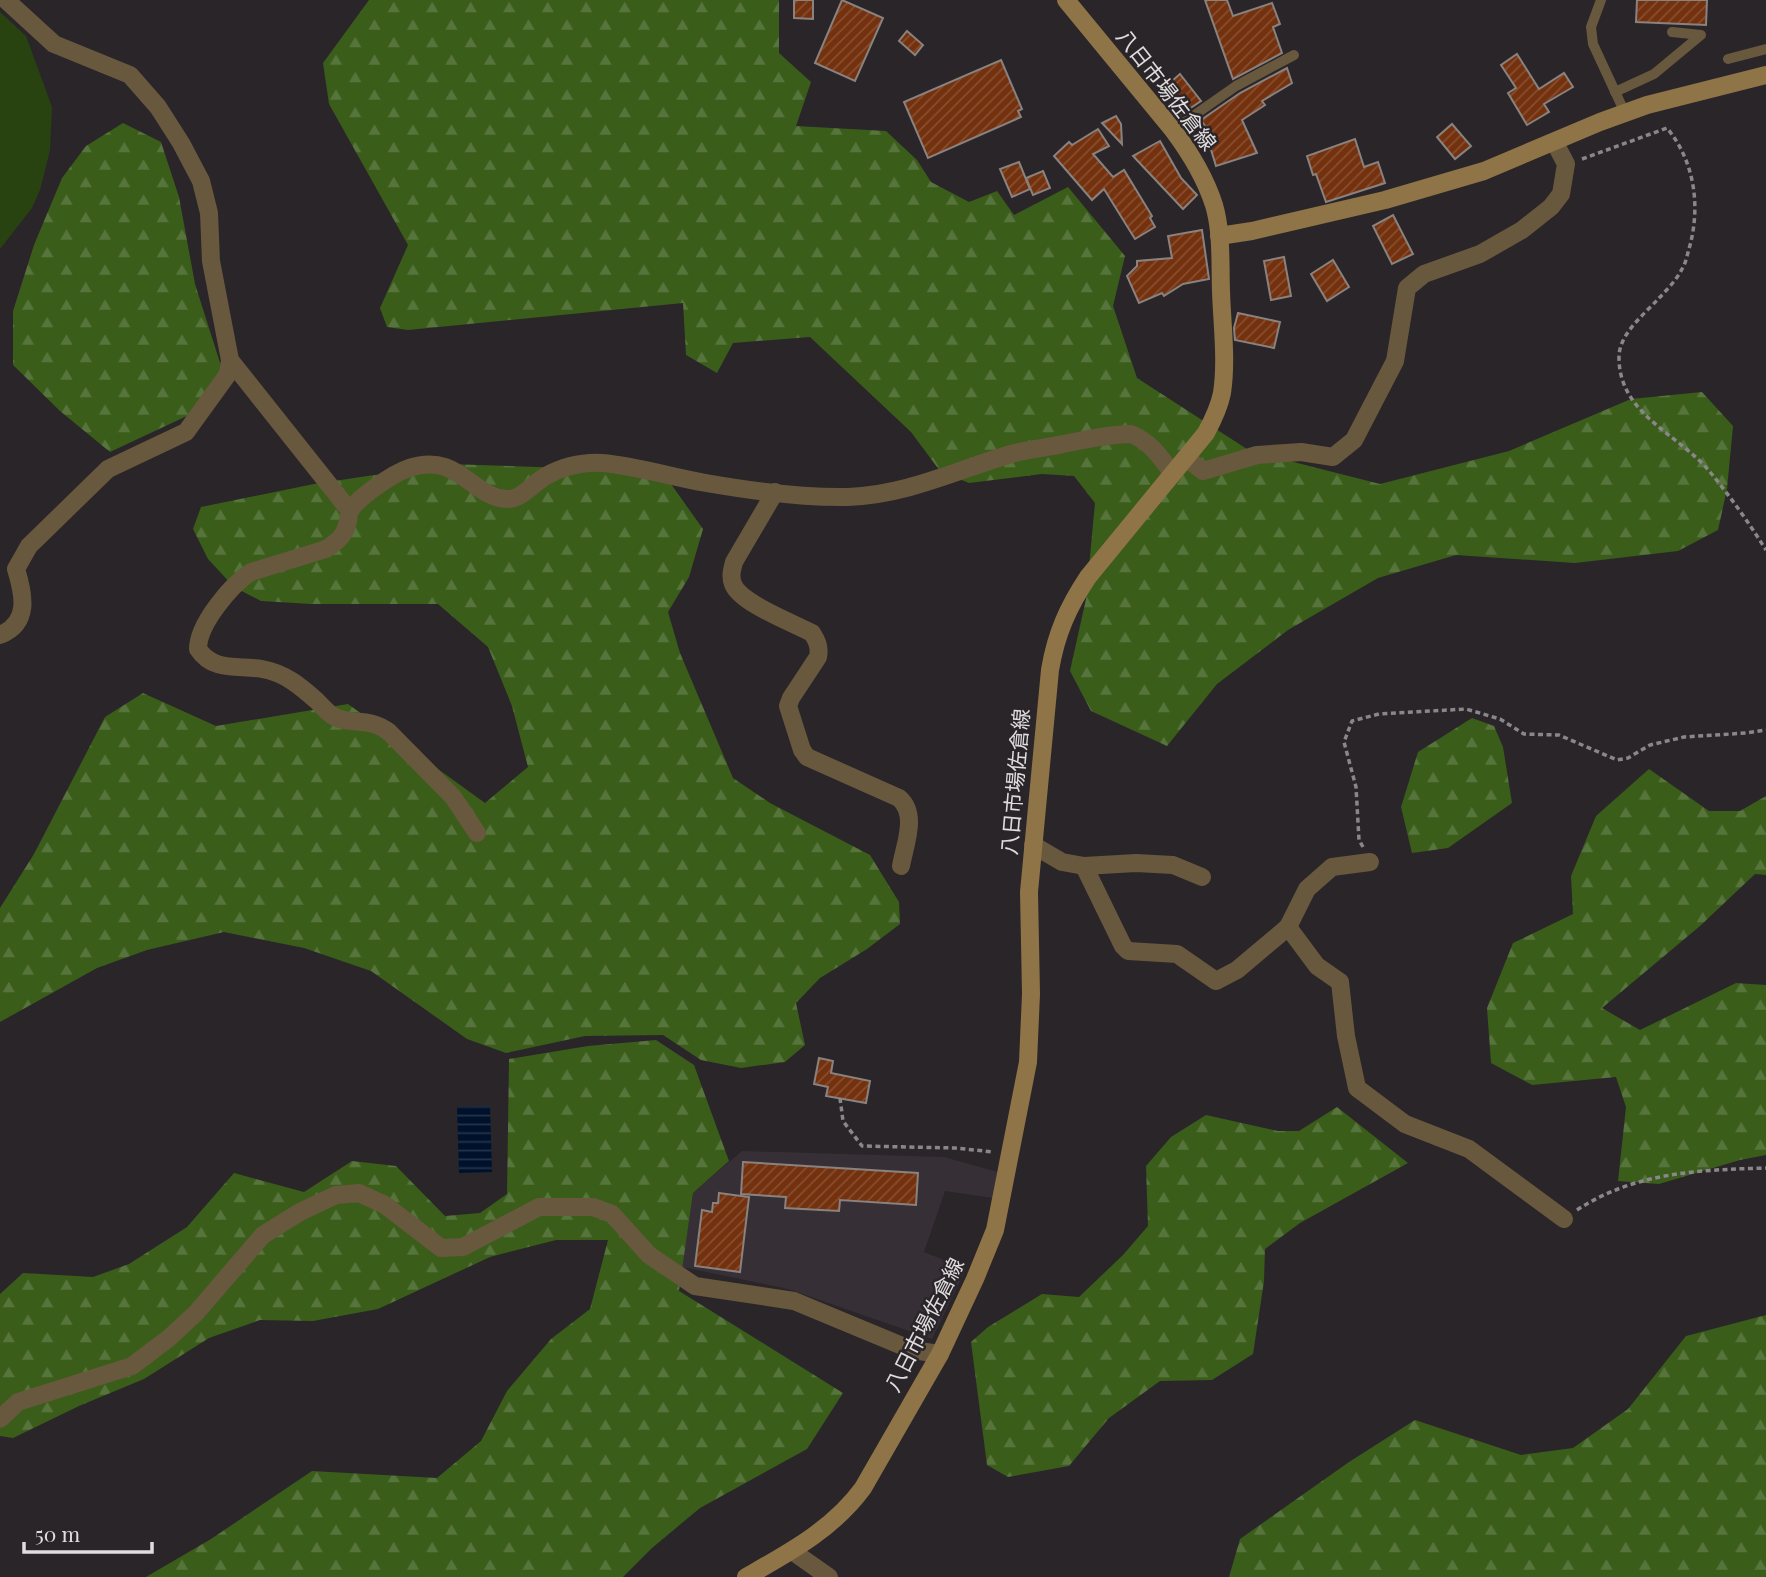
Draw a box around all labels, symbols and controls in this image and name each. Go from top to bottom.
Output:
street label: 八日市場佐倉線 [1111,22,1224,155]
street label: 八日市場佐倉線 [994,707,1034,856]
street label: 八日市場佐倉線 [877,1252,969,1396]
scale bar [24,1510,152,1554]
text: 50 m [35,1519,81,1547]

